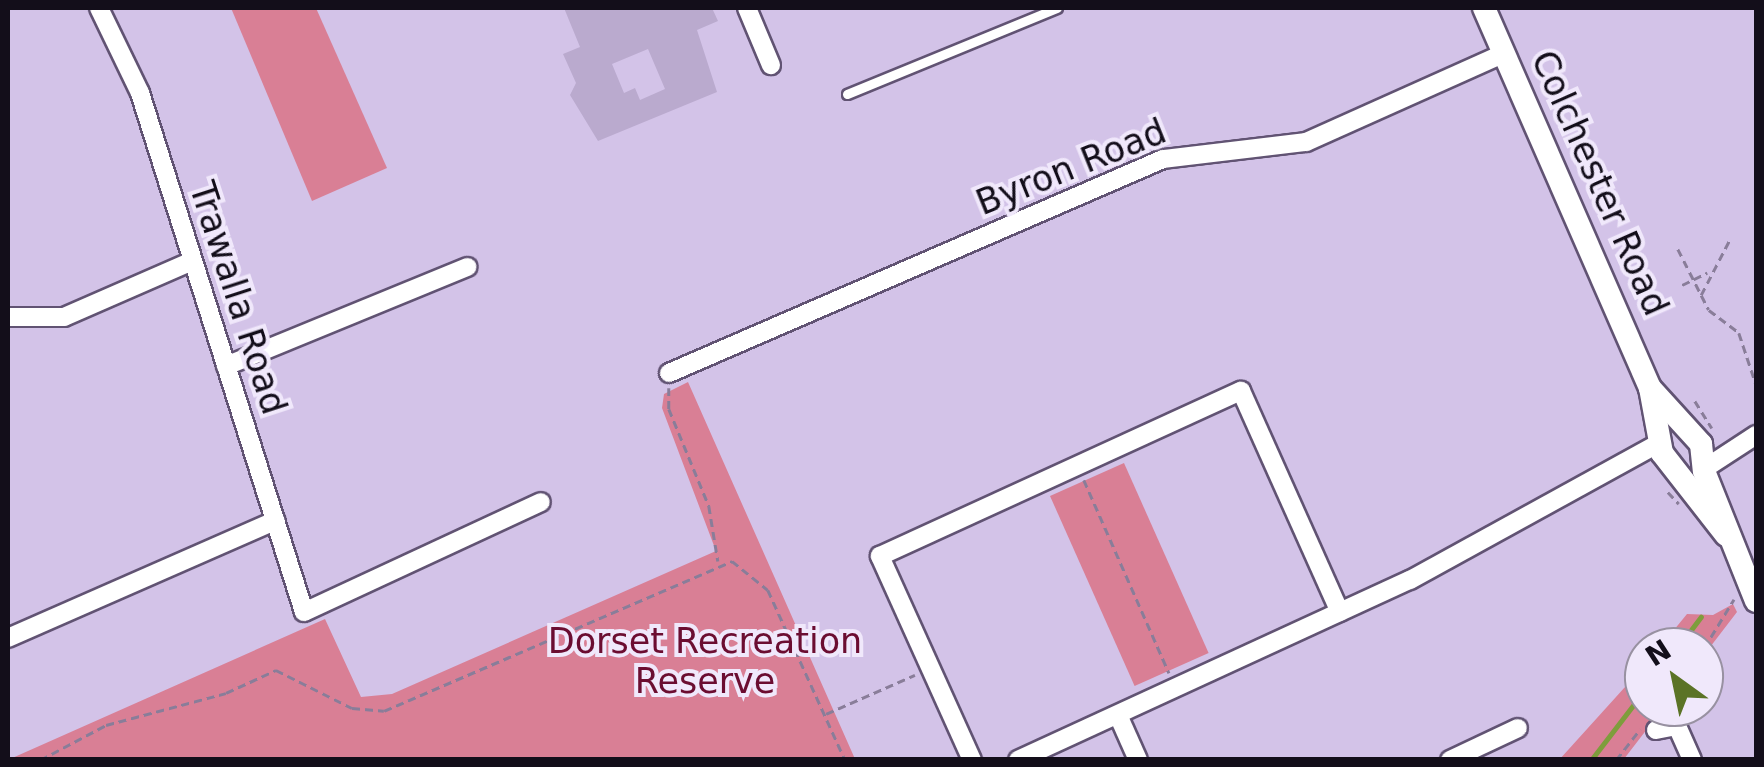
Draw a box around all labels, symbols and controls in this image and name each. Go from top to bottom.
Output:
street label: Colchester Road [1523,44,1677,322]
street label: Byron Road [970,110,1172,224]
street label: Trawalla Road [181,176,295,420]
park label: Dorset Recreation Reserve [548,620,862,702]
north arrow [1624,627,1724,727]
text: N [1640,633,1677,673]

